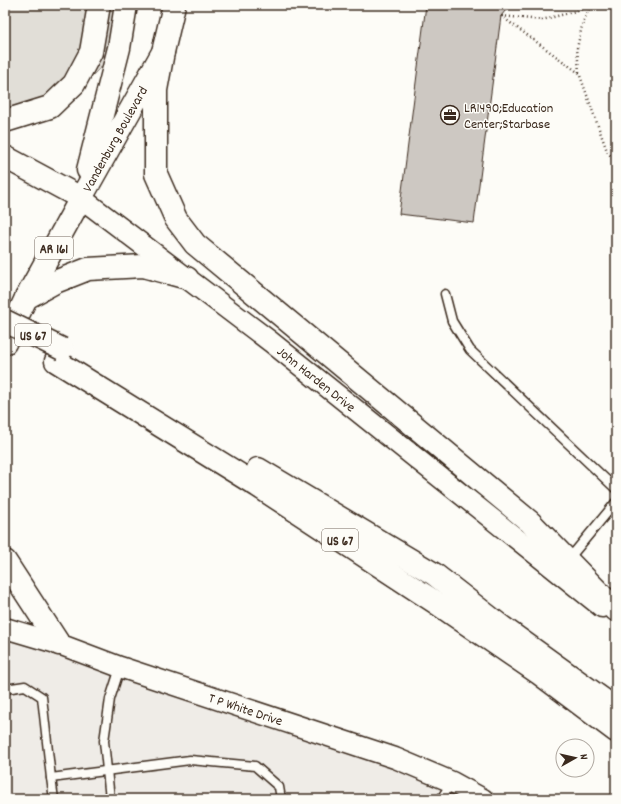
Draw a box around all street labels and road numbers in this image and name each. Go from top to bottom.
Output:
street label: Vandenburg Boulevard [78,83,154,196]
road number: AR 161 [35,237,73,259]
road number: US 67 [15,324,51,346]
street label: John Harden Drive [272,342,359,418]
road number: US 67 [322,529,358,551]
street label: T P White Drive [205,689,285,732]

